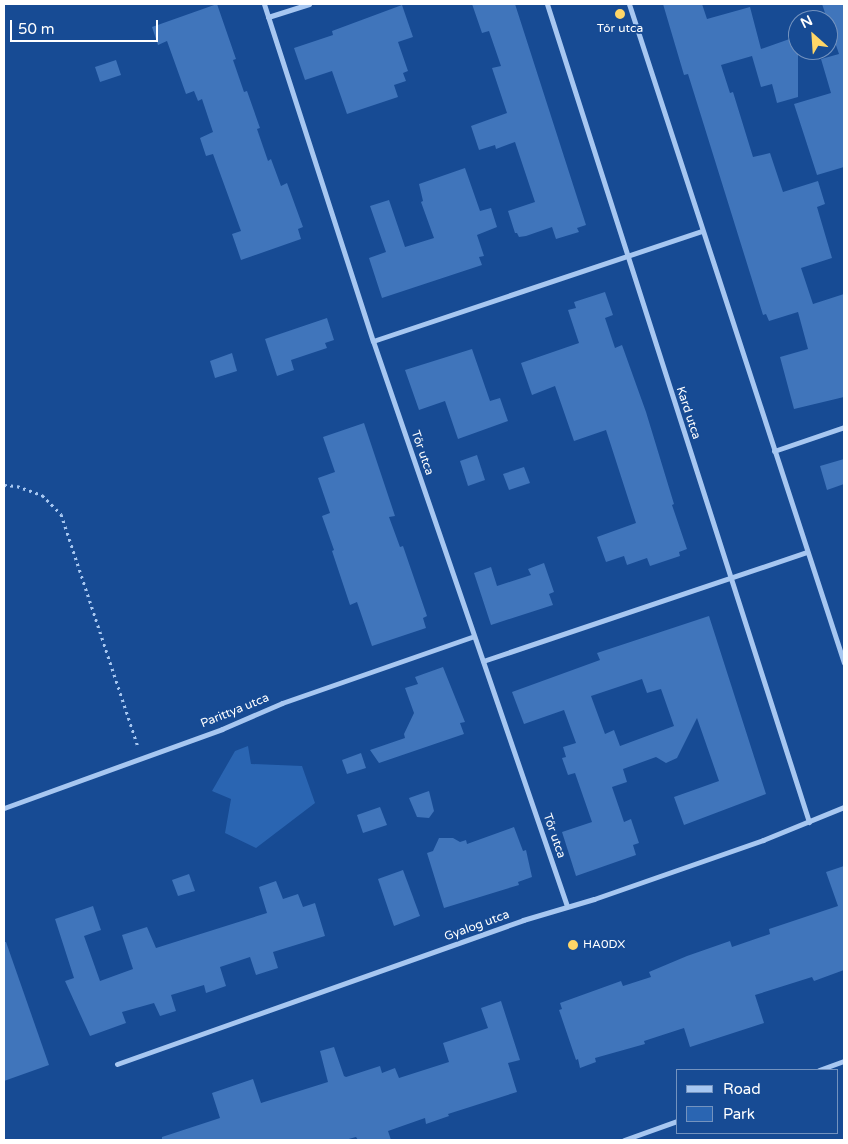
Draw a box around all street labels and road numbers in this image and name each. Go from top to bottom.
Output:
street label: Kard utca [673,385,703,441]
street label: Tőr utca [408,429,436,477]
street label: Parittya utca [199,691,271,731]
street label: Tőr utca [540,812,568,860]
street label: Gyalog utca [443,908,511,944]

